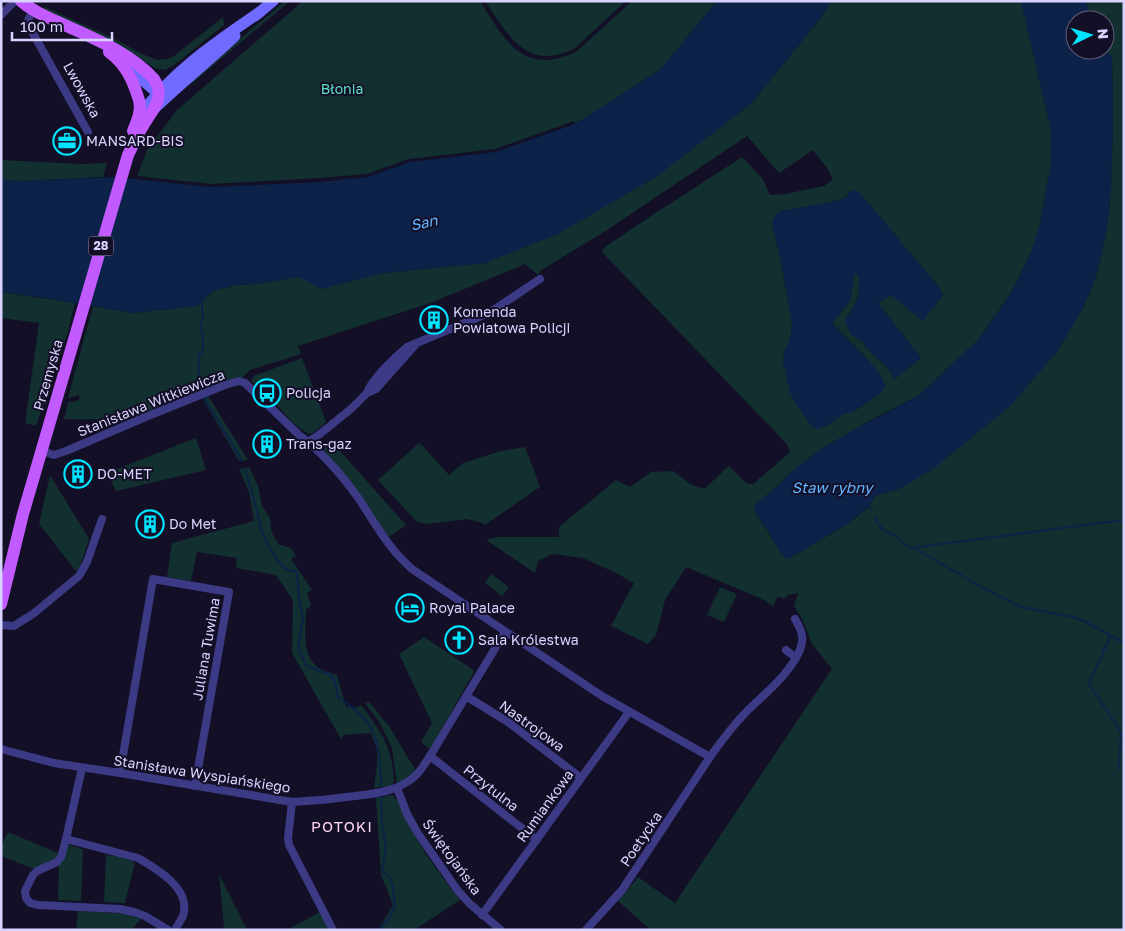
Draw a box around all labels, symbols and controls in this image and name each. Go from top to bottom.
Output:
scale bar [12,10,112,42]
north arrow [1065,10,1115,60]
text: 100 m [20,17,63,35]
text: N [1095,28,1112,40]
street label: Lwowska [60,59,105,121]
park label: Błonia [321,80,363,97]
office icon: MANSARD-BIS [52,126,82,156]
place label: MANSARD-BIS [86,132,184,149]
water label: San [409,210,440,234]
road number: 28 [88,237,114,256]
place label: Komenda Powiatowa Policji [453,303,570,336]
building icon: Komenda Powiatowa Policji [419,305,449,335]
street label: Przemyska [29,337,66,412]
street label: Stanisława Witkiewicza [75,365,227,440]
bus stop icon: Policja [252,378,282,408]
place label: Policja [286,384,331,401]
building icon: Trans-gaz [252,429,282,459]
place label: Trans-gaz [286,435,352,452]
building icon: DO-MET [63,459,93,489]
place label: DO-MET [97,465,152,482]
water label: Staw rybny [792,478,875,497]
building icon: Do Met [135,509,165,539]
place label: Do Met [169,515,216,532]
hotel icon: Royal Palace [395,593,425,623]
street label: Juliana Tuwima [188,596,223,701]
place label: Royal Palace [429,599,515,616]
church icon: Sala Królestwa [444,625,474,655]
place label: Sala Królestwa [478,631,579,648]
street label: Nastrojowa [496,696,568,755]
street label: Stanisława Wyspiańskiego [112,751,292,796]
street label: Przytulna [460,761,522,814]
street label: Rumiankowa [513,766,577,845]
street label: Poetycka [616,808,665,869]
street label: Świętojańska [419,816,486,898]
district label: POTOKI [311,817,373,835]

